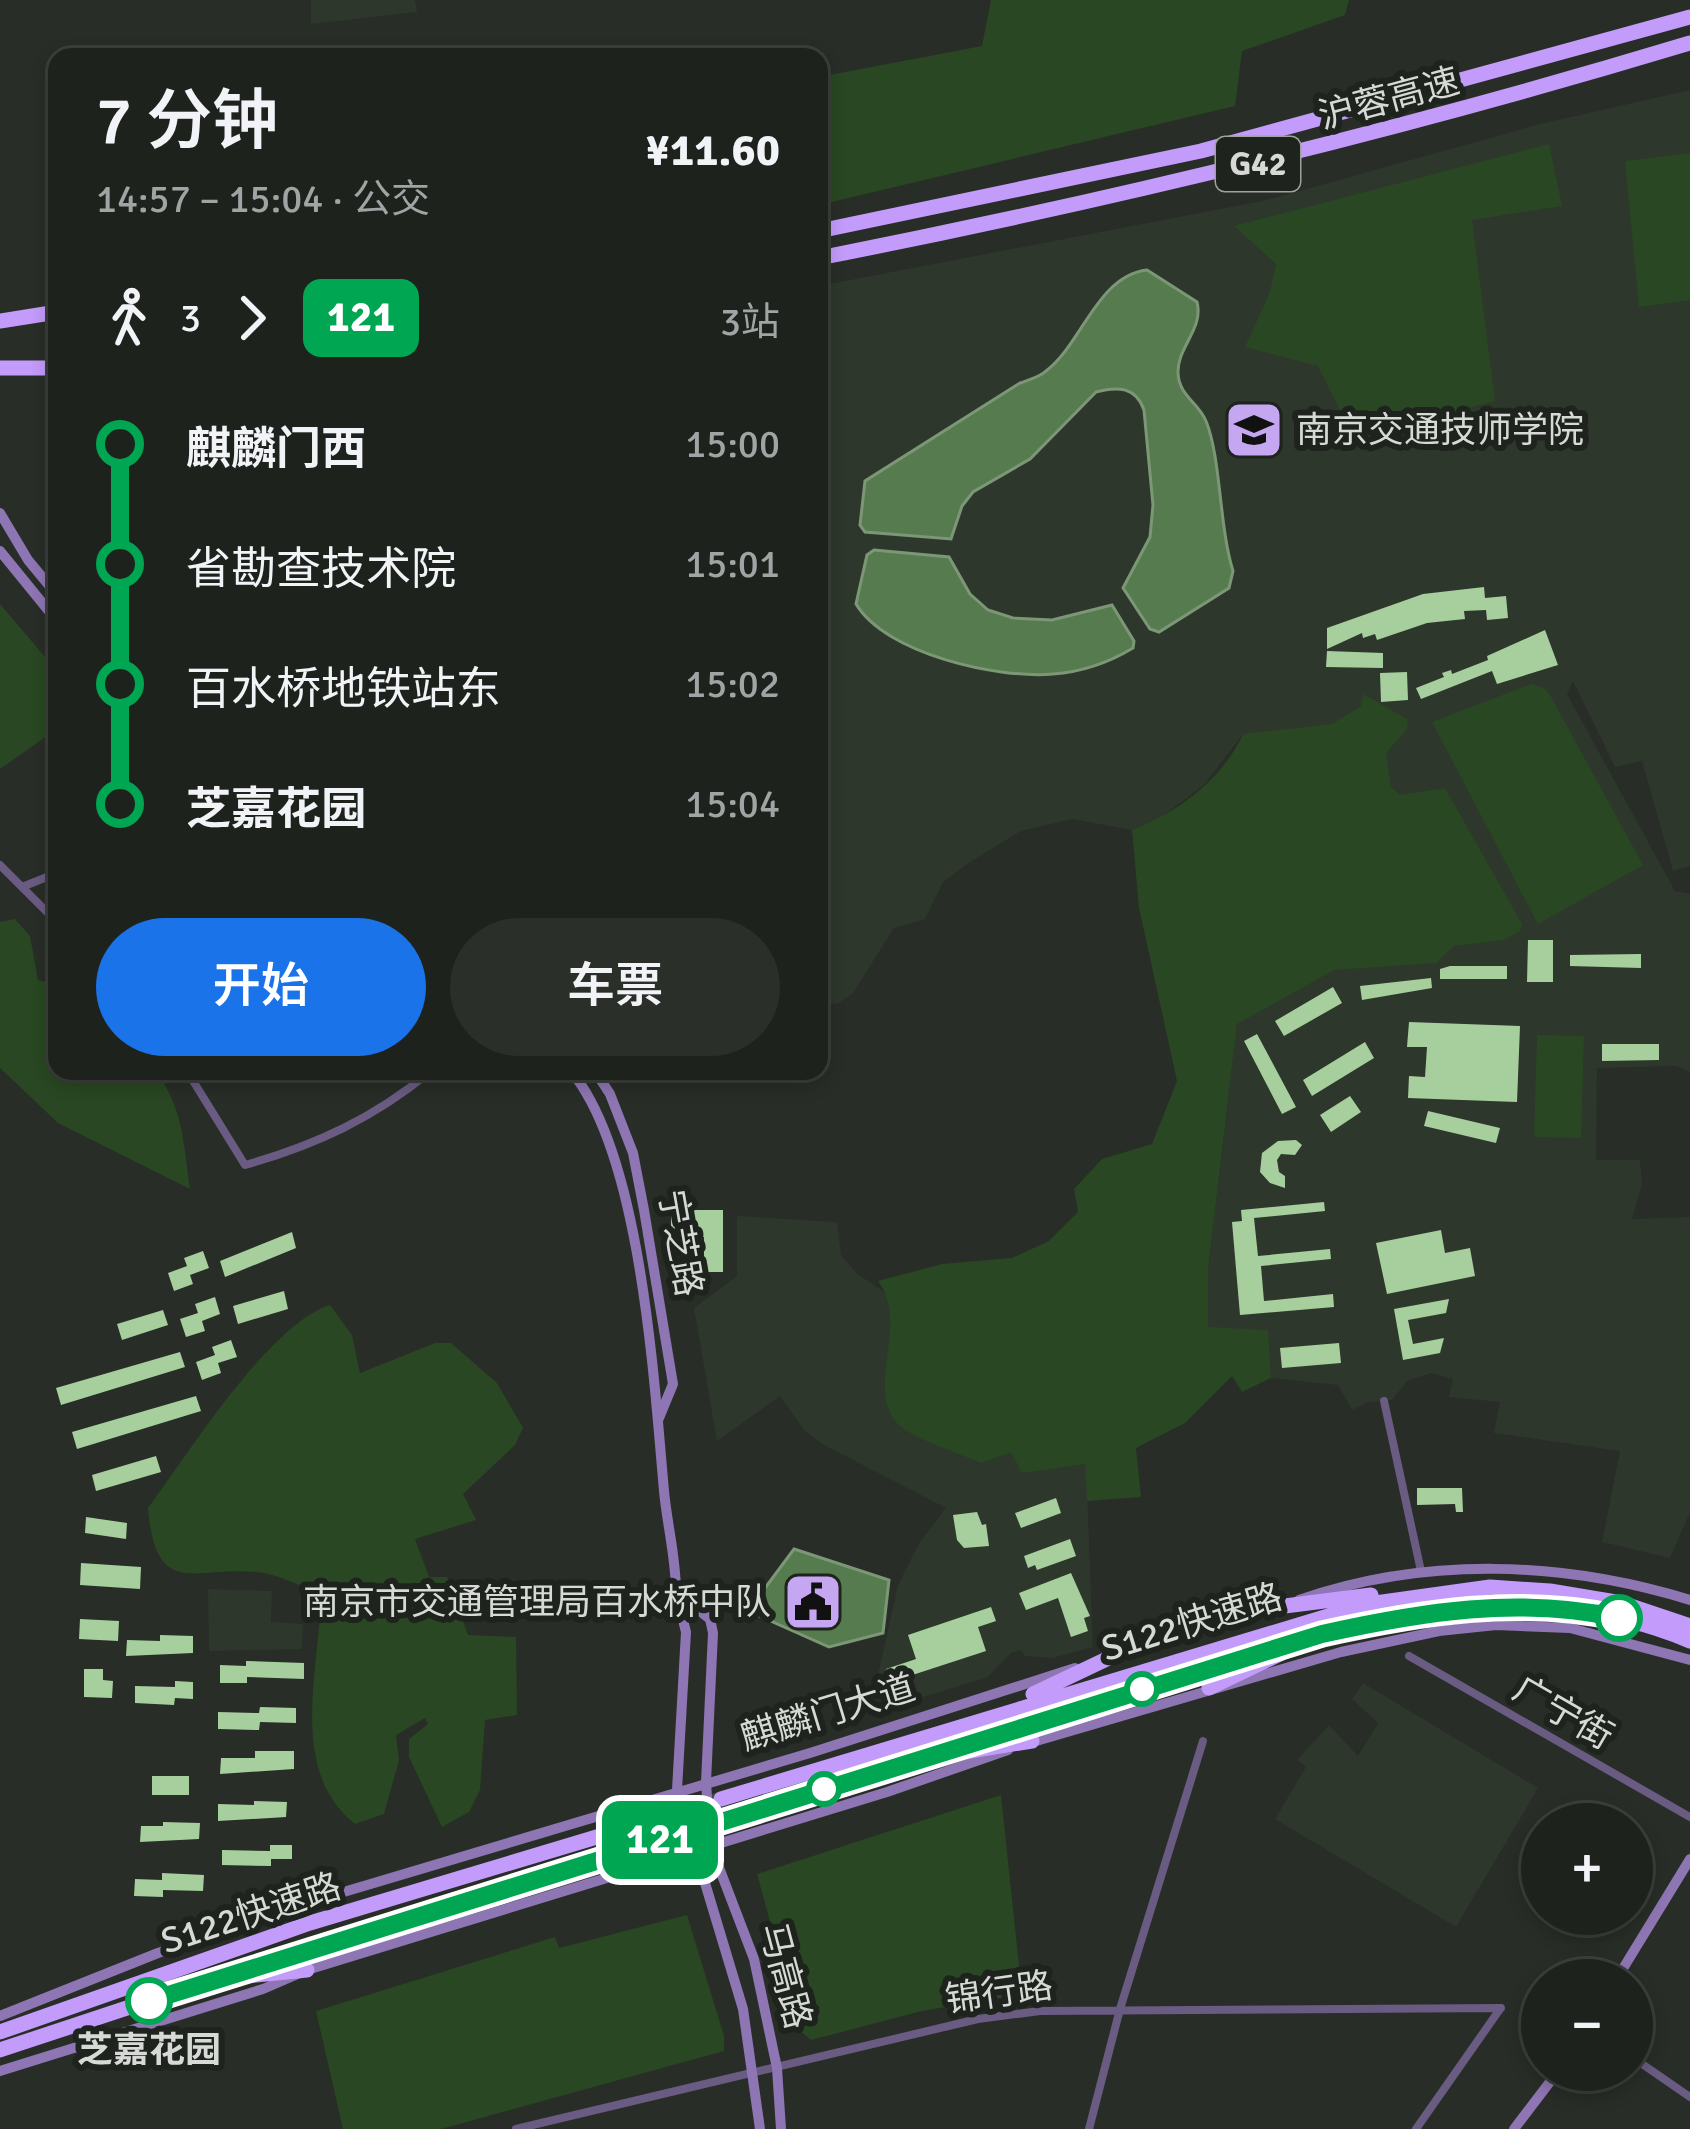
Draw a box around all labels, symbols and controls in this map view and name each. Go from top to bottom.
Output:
street label: 沪蓉高速 [1314,59,1464,139]
text: 7 分钟 [96,81,278,162]
text: ¥11.60 [646,123,780,178]
road number: G42 [1216,137,1300,191]
text: 14:57 – 15:04 · 公交 [96,175,430,223]
icon: walk [96,285,162,351]
icon: forward [219,285,285,351]
text: 121 [327,292,395,343]
text: 3 [180,294,201,342]
text: 3站 [720,298,780,346]
school or university icon: 南京交通技师学院 [1223,399,1285,461]
place label: 南京交通技师学院 [1296,408,1584,453]
text: 15:00 [685,420,780,468]
text: 麒麟门西 [186,422,366,477]
text: 15:01 [685,540,780,588]
text: 省勘查技术院 [186,542,456,597]
text: 15:02 [685,660,780,708]
text: 百水桥地铁站东 [186,662,501,717]
text: 15:04 [685,780,780,828]
text: 芝嘉花园 [186,782,366,837]
button: 开始 [96,918,426,1056]
button: 车票 [450,918,780,1056]
street label: 宁芝路 [648,1186,712,1300]
public building icon: 南京市交通管理局百水桥中队 [782,1571,844,1633]
street label: S122快速路 [1096,1574,1288,1672]
place label: 南京市交通管理局百水桥中队 [303,1580,771,1625]
unlabelled marker [1597,1596,1641,1640]
street label: 麒麟门大道 [735,1665,921,1761]
street label: 广宁街 [1505,1667,1621,1759]
unlabelled marker [1126,1673,1158,1705]
unlabelled marker [808,1773,840,1805]
line badge: 121 [591,1801,729,1879]
map controls [1521,1803,1653,2091]
button: + [1521,1803,1653,1935]
text: 121 [626,1814,694,1865]
street label: S122快速路 [155,1864,347,1964]
street label: 马高路 [749,1918,821,2034]
button: − [1521,1959,1653,2091]
street label: 锦行路 [942,1963,1056,2023]
marker: 芝嘉花园 [127,1979,171,2023]
place label: 芝嘉花园 [77,2028,221,2073]

